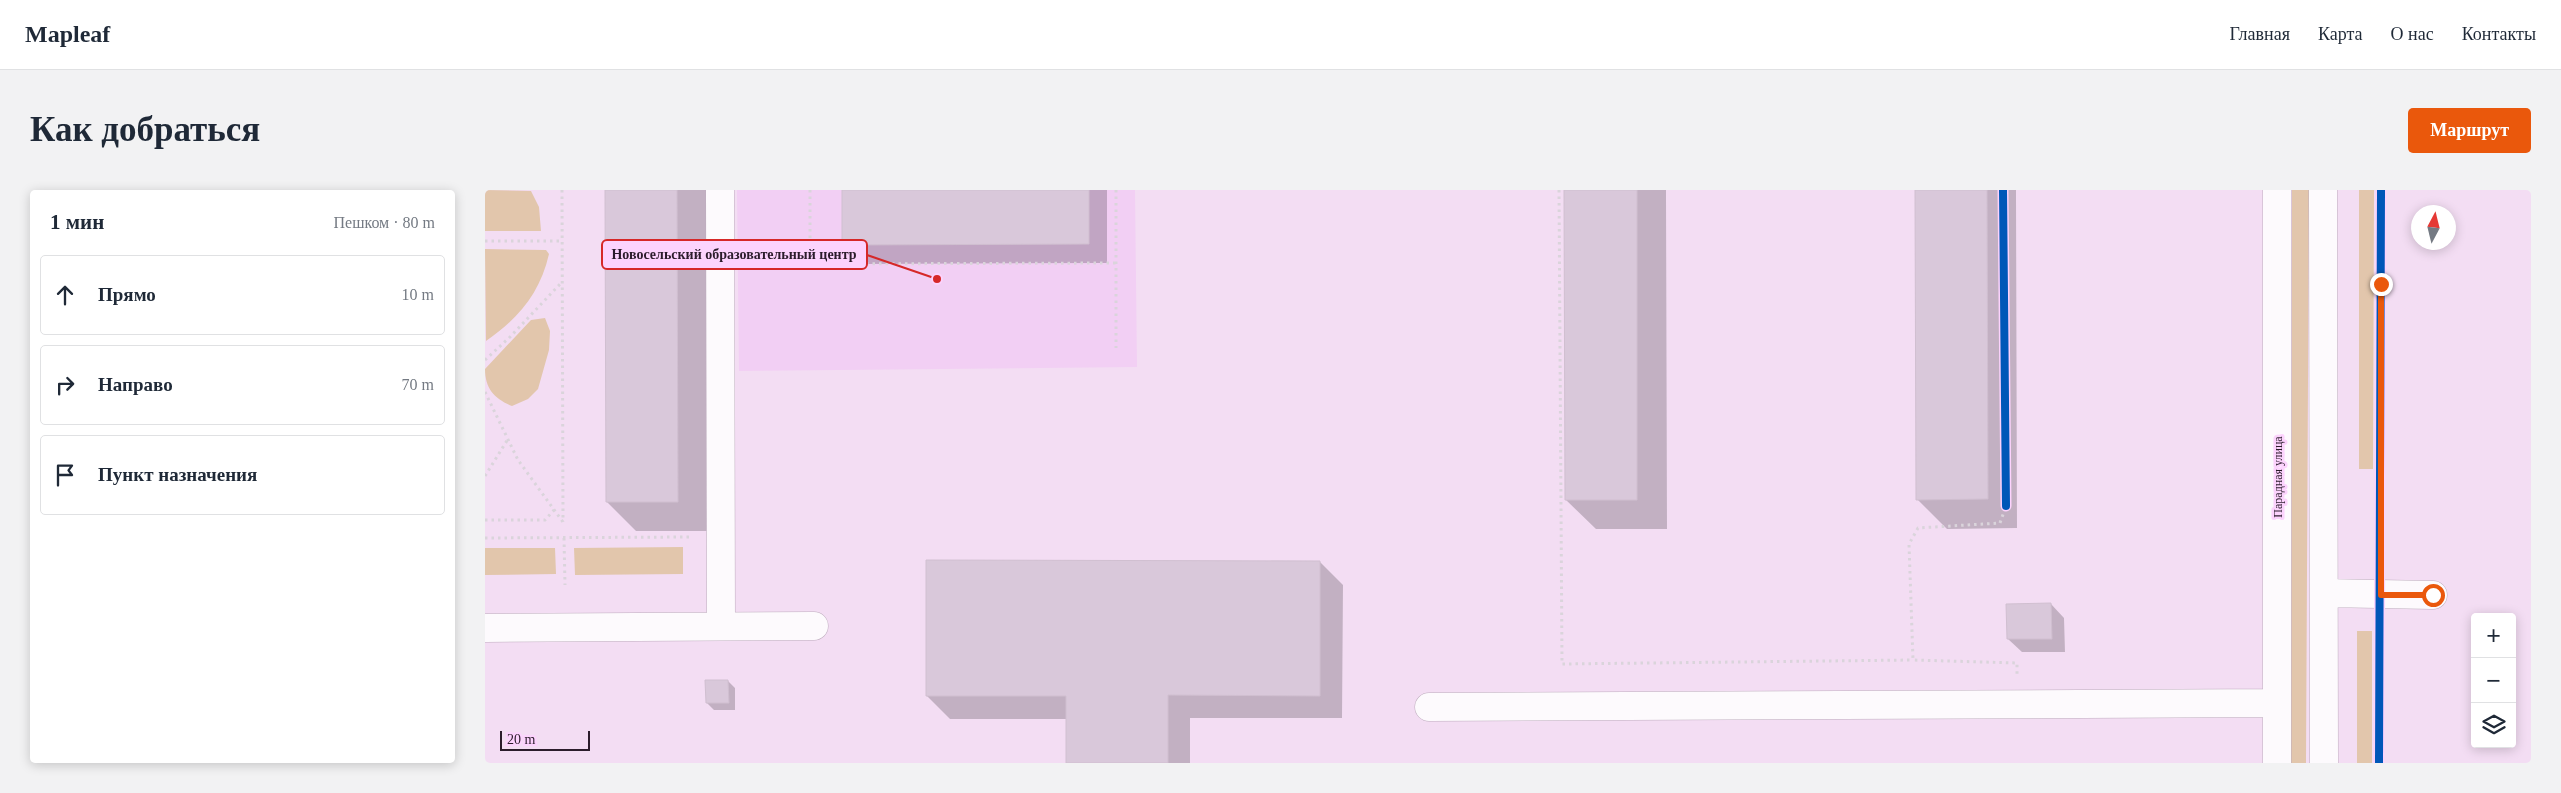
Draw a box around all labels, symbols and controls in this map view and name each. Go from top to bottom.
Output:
text: Mapleaf [25,21,110,47]
text: Главная [2230,24,2290,44]
text: Карта [2318,24,2363,44]
text: О нас [2391,24,2434,44]
text: Контакты [2462,24,2536,44]
button: Маршрут [2408,108,2531,153]
text: Как добраться [30,110,260,149]
north arrow [2411,205,2456,250]
text: 1 мин [50,210,104,234]
text: Пешком · 80 m [333,214,435,231]
callout: Новосельский образовательный центр [602,240,867,269]
text: Новосельский образовательный центр [611,247,857,262]
route end [2370,273,2393,296]
icon: ahead [51,281,79,309]
text: Прямо [98,284,156,305]
text: 10 m [402,286,434,303]
icon: right [51,371,79,399]
text: Направо [98,374,173,395]
text: 70 m [402,376,434,393]
street label: Парадная улица [2271,436,2285,518]
icon: arrive [51,461,79,489]
text: Пункт назначения [98,464,257,485]
route start [2422,584,2445,607]
map controls [2471,613,2516,748]
button: + [2471,613,2516,658]
button: − [2471,658,2516,703]
button: layers [2471,703,2516,748]
scale bar [500,728,590,751]
text: 20 m [507,732,535,747]

